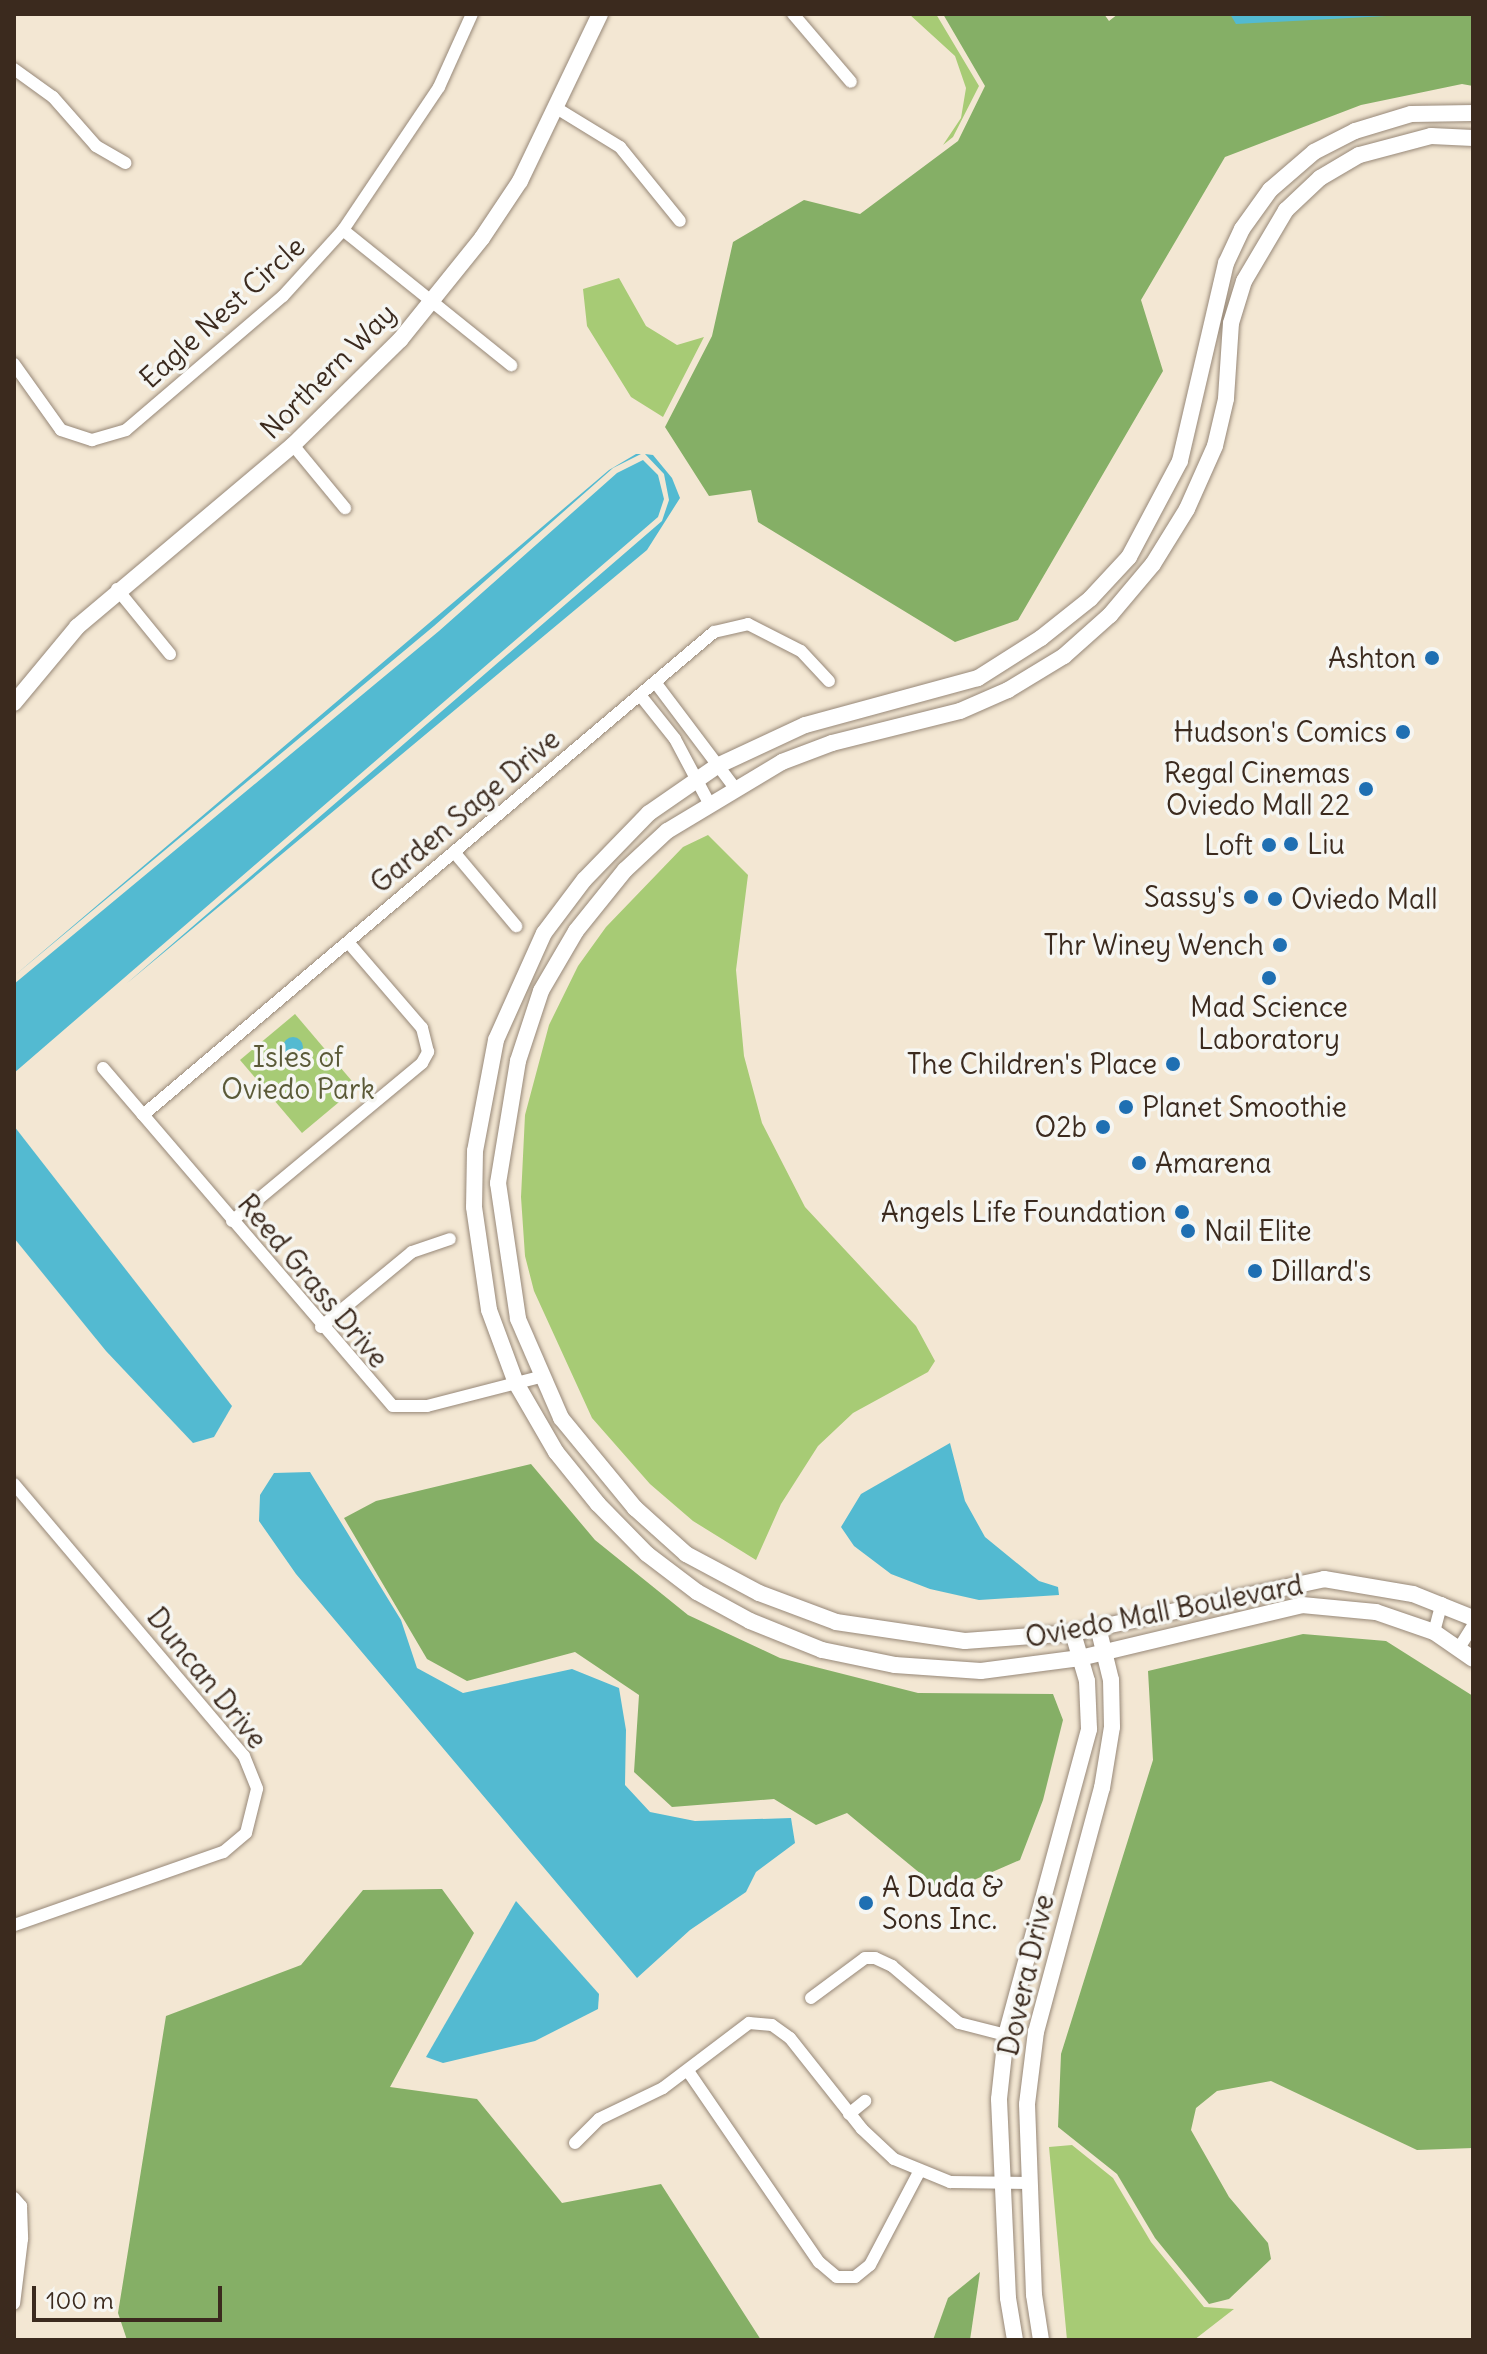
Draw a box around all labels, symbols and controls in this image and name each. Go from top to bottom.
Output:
street label: Eagle Nest Circle [133,229,311,395]
street label: Northern Way [253,296,403,446]
place label: Ashton [1328,641,1416,675]
marker: Ashton [1423,649,1441,667]
place label: Hudson's Comics [1174,715,1387,749]
street label: Garden Sage Drive [364,722,566,900]
marker: Hudson's Comics [1394,723,1412,741]
place label: Regal Cinemas Oviedo Mall 22 [1164,756,1350,822]
marker: Regal Cinemas Oviedo Mall 22 [1357,780,1375,798]
place label: Liu [1307,827,1345,861]
place label: Loft [1204,828,1253,862]
marker: Liu [1282,835,1300,853]
marker: Loft [1260,836,1278,854]
place label: Sassy's [1144,880,1235,914]
place label: Oviedo Mall [1291,882,1438,916]
marker: Sassy's [1242,888,1260,906]
marker: Oviedo Mall [1266,890,1284,908]
place label: Thr Winey Wench [1043,928,1264,962]
marker: Thr Winey Wench [1271,936,1289,954]
marker: Mad Science Laboratory [1260,969,1278,987]
place label: Mad Science Laboratory [1190,990,1348,1056]
park label: Isles of Oviedo Park [221,1040,375,1106]
place label: The Children's Place [907,1047,1157,1081]
marker: The Children's Place [1164,1055,1182,1073]
place label: Planet Smoothie [1142,1090,1347,1124]
marker: Planet Smoothie [1117,1098,1135,1116]
place label: O2b [1035,1110,1087,1144]
marker: O2b [1094,1118,1112,1136]
place label: Amarena [1155,1146,1271,1180]
marker: Amarena [1130,1154,1148,1172]
street label: Reed Grass Drive [231,1187,395,1375]
place label: Angels Life Foundation [881,1195,1166,1229]
marker: Angels Life Foundation [1173,1203,1191,1221]
place label: Nail Elite [1204,1214,1312,1248]
marker: Nail Elite [1179,1222,1197,1240]
place label: Dillard's [1271,1254,1371,1288]
marker: Dillard's [1246,1262,1264,1280]
street label: Oviedo Mall Boulevard [1022,1568,1306,1654]
street label: Duncan Drive [140,1601,274,1755]
place label: A Duda & Sons Inc. [882,1870,1003,1936]
street label: Dovera Drive [991,1891,1061,2059]
marker: A Duda & Sons Inc. [857,1894,875,1912]
scale bar [36,2270,226,2320]
text: 100 m [46,2285,114,2315]

